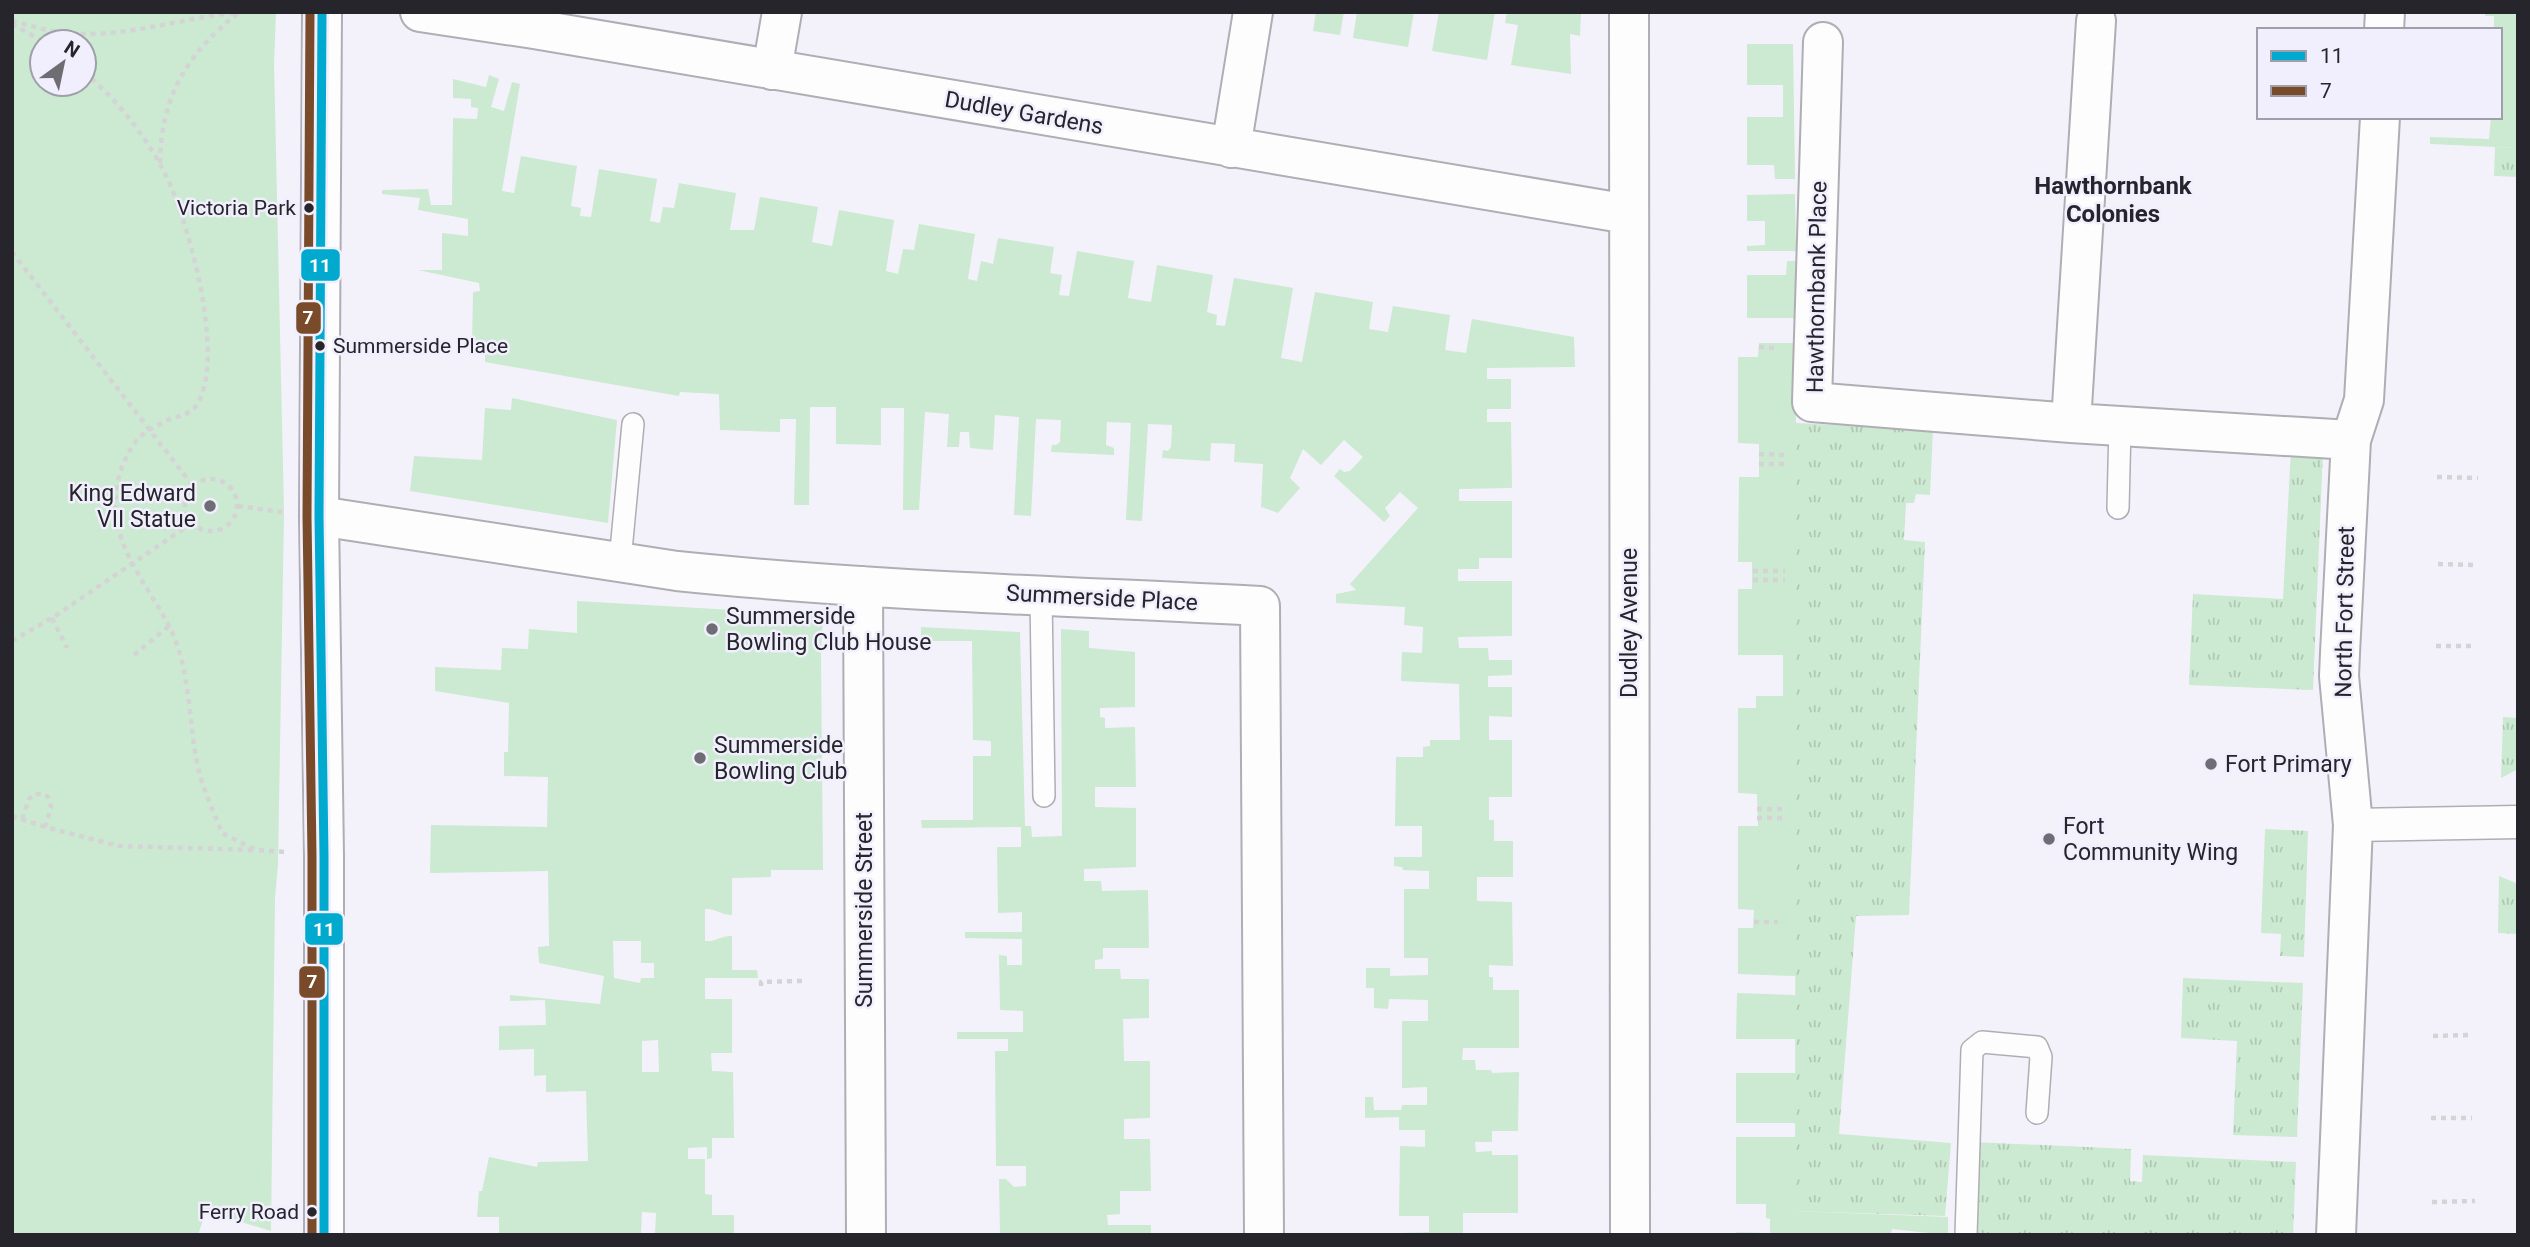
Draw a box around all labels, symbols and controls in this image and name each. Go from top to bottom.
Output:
north arrow [28,28,98,98]
legend [2257,28,2502,119]
text: N [60,36,84,62]
text: 11 [2320,44,2344,68]
text: 7 [2320,79,2332,103]
street label: Dudley Gardens [943,86,1105,140]
district label: Hawthornbank Colonies [2034,172,2193,228]
street label: Hawthornbank Place [1802,181,1832,393]
place label: Victoria Park [177,196,296,220]
marker: Victoria Park [302,201,316,215]
line badge: 11 [300,248,341,282]
text: 11 [309,254,331,277]
line badge: 7 [295,301,322,335]
text: 7 [303,306,314,329]
place label: Summerside Place [333,334,508,358]
marker: Summerside Place [313,339,327,353]
place label: King Edward VII Statue [68,480,196,533]
marker: King Edward VII Statue [202,498,218,514]
street label: North Fort Street [2330,526,2360,698]
street label: Dudley Avenue [1616,548,1643,698]
street label: Summerside Place [1005,579,1199,617]
place label: Summerside Bowling Club House [726,603,931,656]
marker: Summerside Bowling Club House [704,621,720,637]
place label: Summerside Bowling Club [714,732,847,785]
marker: Summerside Bowling Club [692,750,708,766]
place label: Fort Primary [2225,751,2352,778]
marker: Fort Primary [2203,756,2219,772]
street label: Summerside Street [851,812,878,1008]
place label: Fort Community Wing [2063,813,2238,866]
marker: Fort Community Wing [2041,831,2057,847]
line badge: 11 [304,912,344,946]
text: 11 [313,918,335,941]
line badge: 7 [298,965,326,999]
text: 7 [307,970,318,993]
place label: Ferry Road [199,1200,299,1224]
marker: Ferry Road [305,1205,319,1219]

